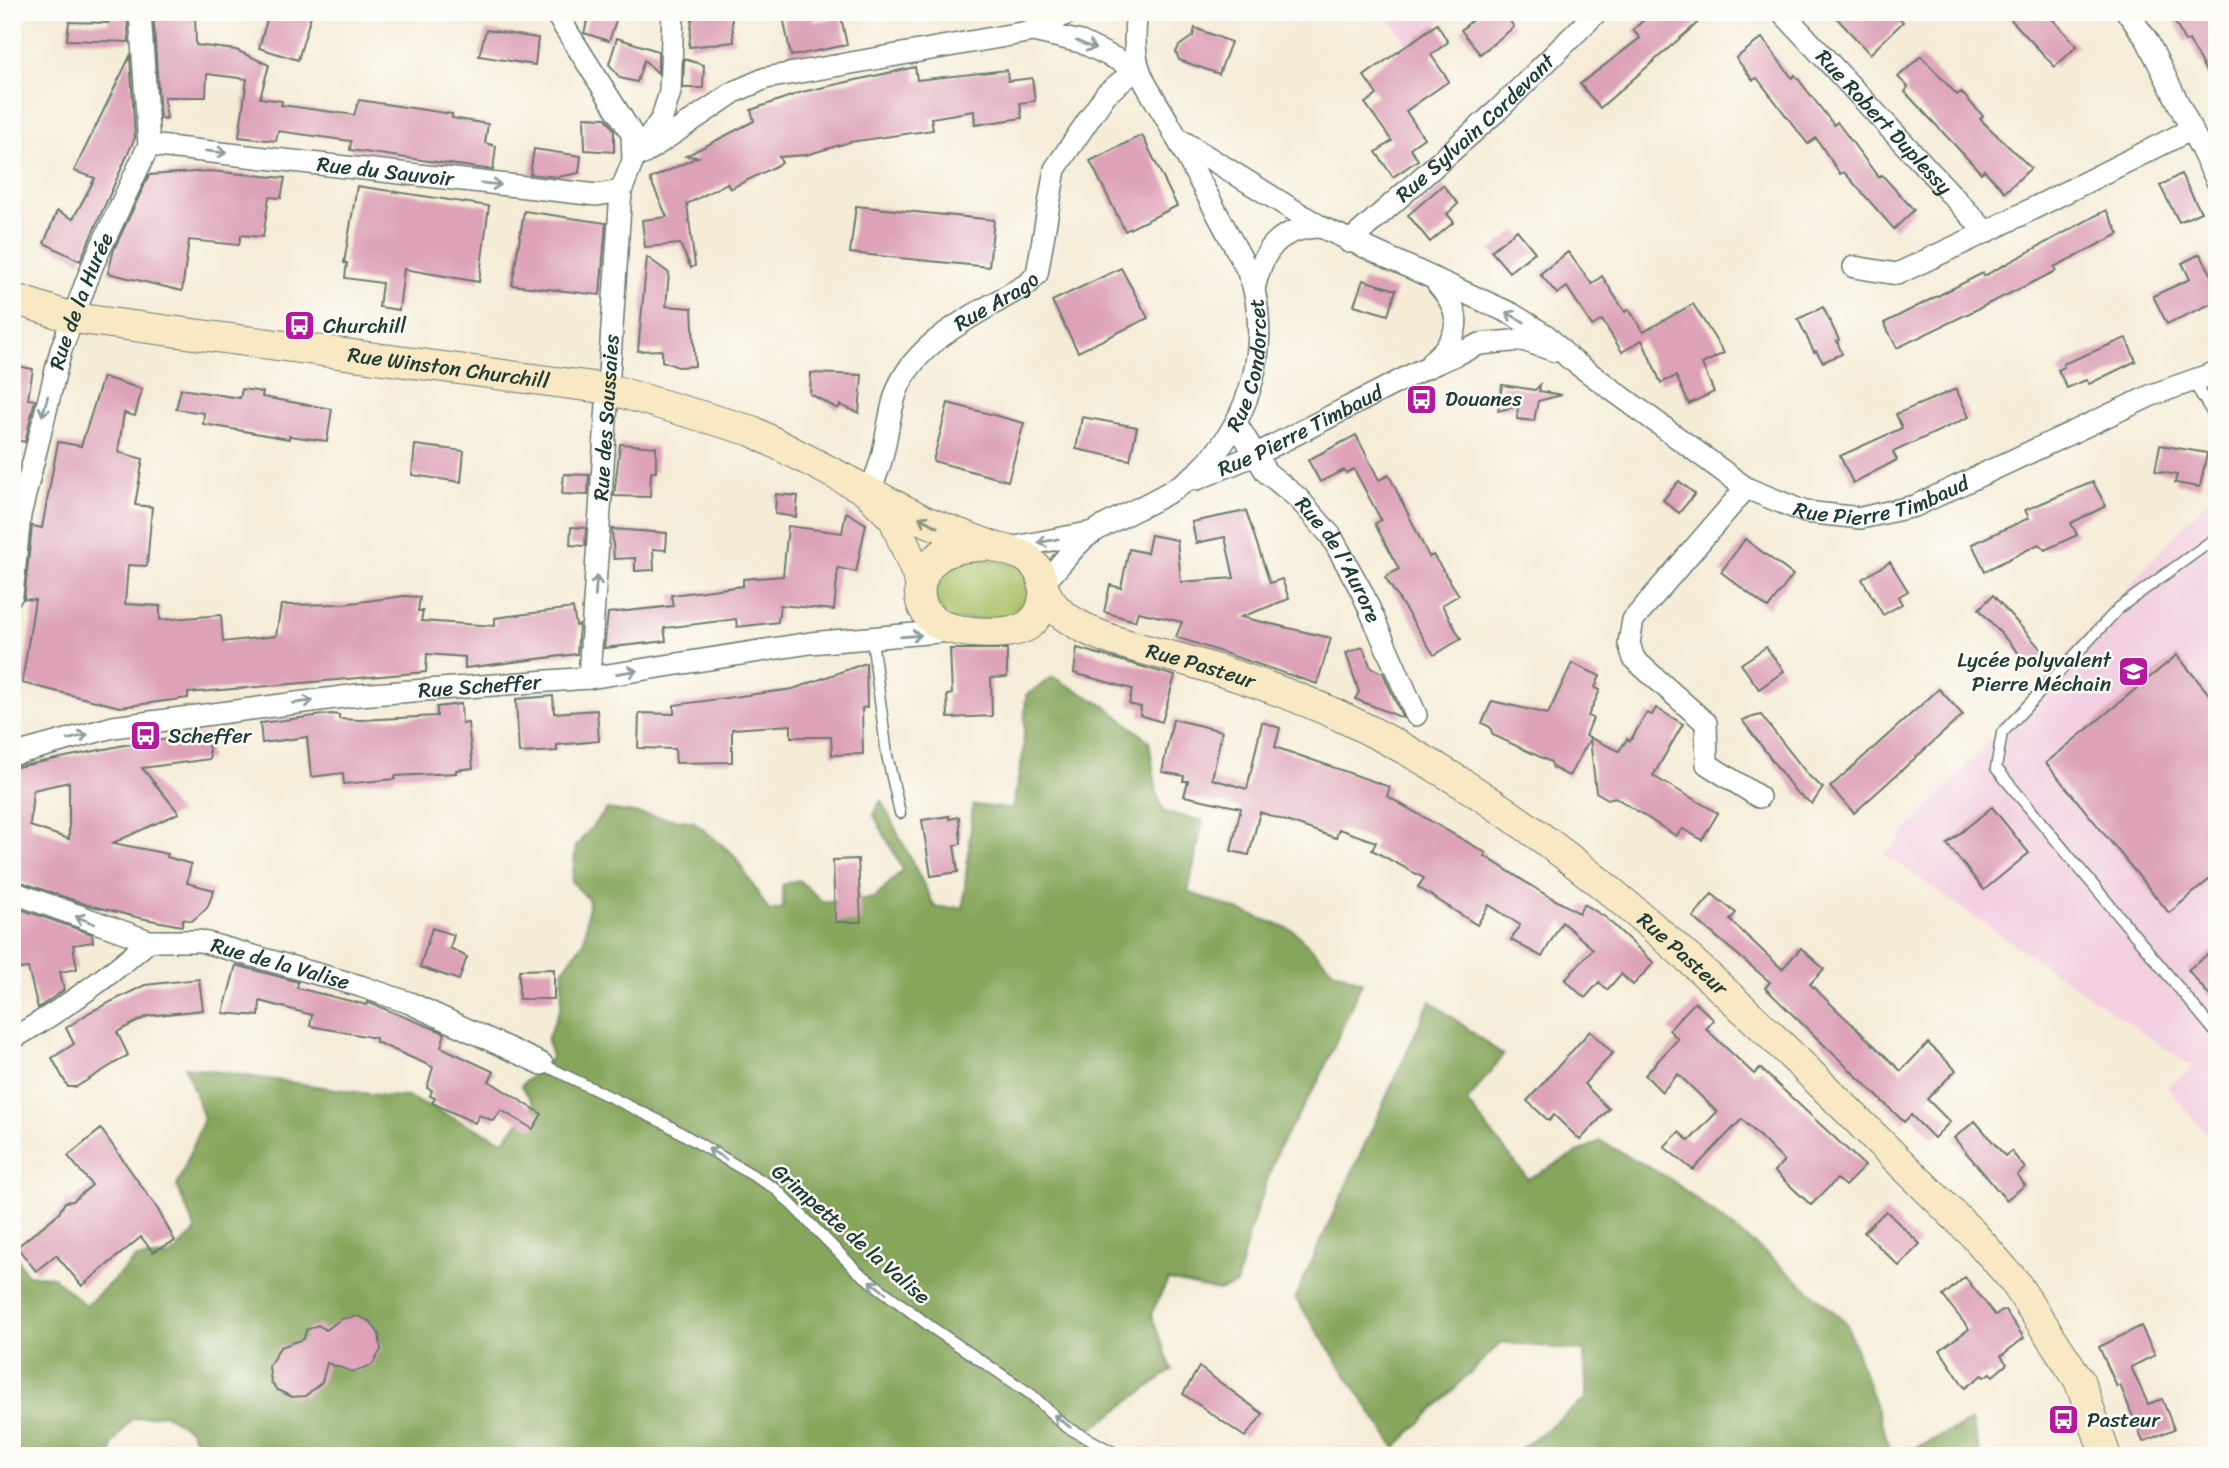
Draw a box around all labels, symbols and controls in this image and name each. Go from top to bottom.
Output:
one-way arrow [1075,40,1096,53]
street label: Rue Robert Duplessy [1806,40,1962,204]
street label: Rue Sylvain Cordevant [1386,43,1565,212]
street label: Rue du Sauvoir [315,145,457,198]
one-way arrow [205,146,227,159]
one-way arrow [479,177,502,190]
street label: Rue de la Hurée [38,226,124,374]
street label: Rue Arago [946,263,1050,342]
street label: Rue Condorcet [1215,296,1278,439]
place label: Churchill [323,307,407,345]
bus stop icon: Churchill [283,309,317,343]
one-way arrow [1505,310,1526,323]
street label: Rue des Saussaies [582,333,631,502]
street label: Rue Winston Churchill [346,336,553,400]
street label: Rue Pierre Timbaud [1212,373,1391,488]
place label: Douanes [1445,380,1522,418]
bus stop icon: Douanes [1405,382,1439,416]
one-way arrow [38,395,51,417]
street label: Rue Pierre Timbaud [1787,463,1977,537]
street label: Rue de l'Aurore [1285,487,1392,629]
one-way arrow [918,515,938,529]
one-way arrow [1037,534,1060,548]
one-way arrow [590,575,603,598]
one-way arrow [900,629,922,642]
street label: Rue Pasteur [1142,632,1262,700]
place label: Lycée polyvalent Pierre Méchain [1957,641,2113,703]
school or university icon: Lycée polyvalent Pierre Méchain [2117,655,2151,689]
street label: Rue Scheffer [417,662,544,710]
one-way arrow [615,665,637,678]
one-way arrow [291,695,313,708]
place label: Scheffer [168,717,253,755]
bus stop icon: Scheffer [128,719,162,753]
one-way arrow [67,729,89,742]
street label: Rue Pasteur [1628,902,1739,1006]
one-way arrow [74,912,96,925]
street label: Rue de la Valise [207,926,354,1001]
one-way arrow [707,1147,727,1161]
street label: Grimpette de la Valise [762,1154,940,1315]
one-way arrow [870,1280,888,1295]
place label: Pasteur [2087,1401,2161,1439]
bus stop icon: Pasteur [2047,1403,2081,1437]
one-way arrow [1052,1414,1071,1429]

